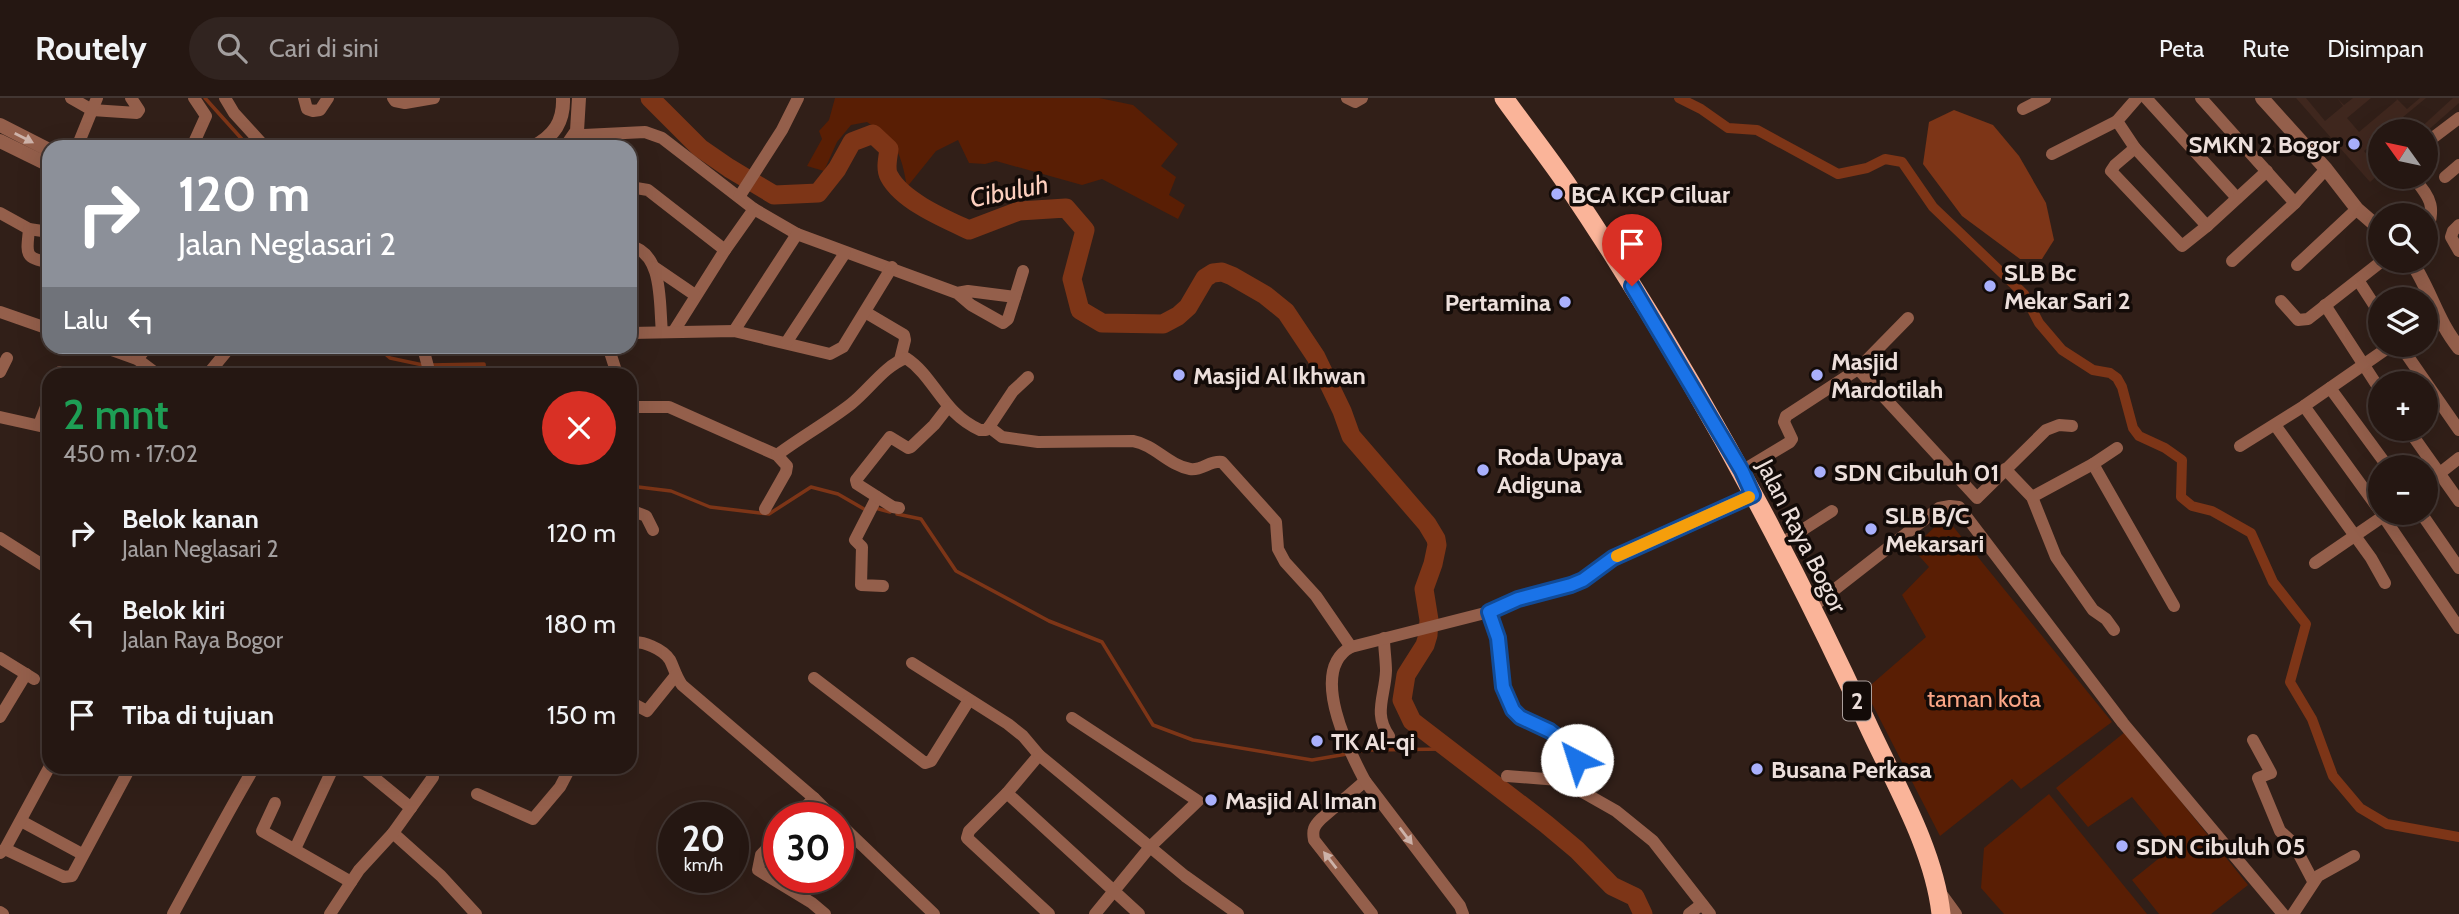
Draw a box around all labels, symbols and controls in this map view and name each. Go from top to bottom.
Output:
search box [189,17,679,80]
text: Routely [35,28,147,68]
icon: search [213,29,251,67]
text: Cari di sini [269,32,379,64]
text: Peta [2159,34,2204,63]
text: Rute [2242,34,2289,63]
text: Disimpan [2327,34,2424,63]
north arrow [2368,119,2438,189]
map controls [2368,119,2438,525]
place label: SMKN 2 Bogor [2188,130,2340,159]
one-way arrow [15,131,35,143]
marker: SMKN 2 Bogor [2346,136,2362,152]
text: 120 m [178,164,310,223]
icon: right [63,168,154,259]
water label: Cibuluh [967,168,1051,214]
place label: BCA KCP Ciluar [1571,180,1730,209]
marker: BCA KCP Ciluar [1549,186,1565,202]
button: search [2368,203,2438,273]
pin [1602,214,1662,286]
text: Jalan Neglasari 2 [178,224,396,263]
icon: arrive [1613,225,1651,263]
place label: SLB Bc Mekar Sari 2 [2004,258,2130,315]
marker: SLB Bc Mekar Sari 2 [1982,278,1998,294]
button: layers [2368,287,2438,357]
place label: Pertamina [1445,288,1551,317]
marker: Pertamina [1557,294,1573,310]
icon: left [122,301,160,339]
text: Lalu [63,304,108,336]
place label: Masjid Mardotilah [1831,347,1943,404]
place label: Masjid Al Ikhwan [1193,361,1366,390]
marker: Masjid Al Ikhwan [1171,367,1187,383]
marker: Masjid Mardotilah [1809,367,1825,383]
button: + [2368,371,2438,441]
text: 2 mnt [63,388,169,440]
button: close [542,391,616,465]
text: 450 m · 17:02 [63,440,198,468]
place label: Roda Upaya Adiguna [1497,442,1623,499]
street label: Jalan Raya Bogor [1750,454,1853,618]
button: − [2368,455,2438,525]
place label: SDN Cibuluh 01 [1834,458,1999,487]
marker: Roda Upaya Adiguna [1475,462,1491,478]
marker: SDN Cibuluh 01 [1812,464,1828,480]
place label: SLB B/C Mekarsari [1885,501,1984,558]
text: Belok kanan [122,503,259,535]
icon: right [63,514,101,552]
text: 120 m [547,517,616,549]
marker: SLB B/C Mekarsari [1863,521,1879,537]
text: Jalan Neglasari 2 [122,535,279,563]
text: Belok kiri [122,594,225,626]
icon: left [63,605,101,643]
text: 180 m [545,608,616,640]
text: Jalan Raya Bogor [122,626,283,654]
road number: 2 [1843,681,1871,720]
park label: taman kota [1927,684,2041,713]
icon: arrive [63,696,101,734]
text: Tiba di tujuan [122,699,274,731]
text: 150 m [547,699,616,731]
position arrow [1540,723,1614,797]
place label: TK Al-qi [1331,727,1415,756]
marker: TK Al-qi [1309,733,1325,749]
place label: Busana Perkasa [1771,755,1932,784]
marker: Busana Perkasa [1749,761,1765,777]
place label: Masjid Al Iman [1225,786,1377,815]
marker: Masjid Al Iman [1203,792,1219,808]
speed limit sign: 30 [763,802,854,893]
text: 20 [682,817,725,860]
one-way arrow [1399,826,1414,844]
place label: SDN Cibuluh 05 [2136,832,2305,861]
marker: SDN Cibuluh 05 [2114,838,2130,854]
one-way arrow [1322,852,1337,870]
text: km/h [684,854,723,876]

